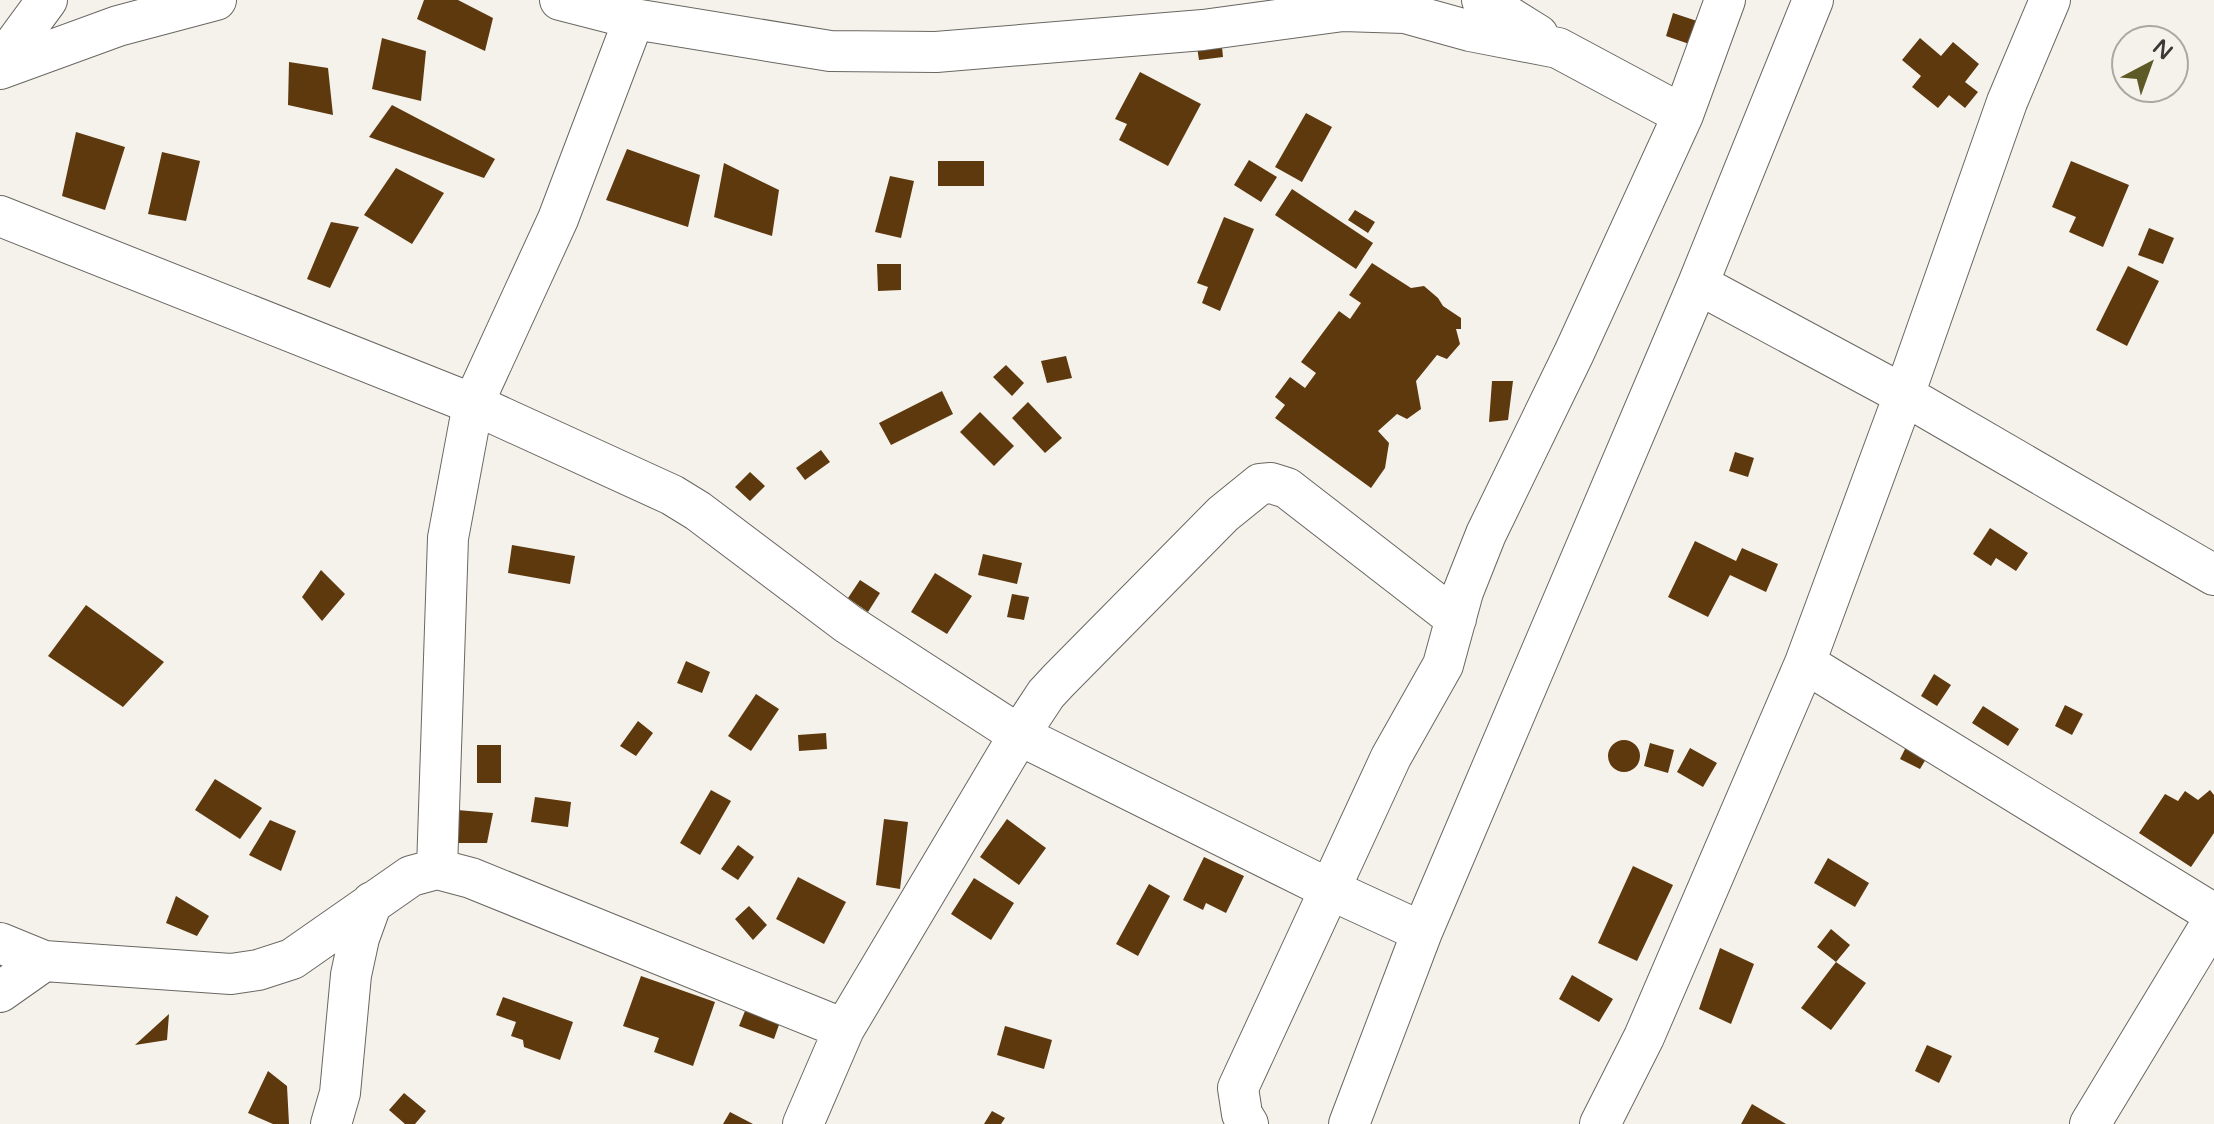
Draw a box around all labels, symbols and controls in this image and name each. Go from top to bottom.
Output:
north arrow [2110,24,2190,104]
text: N [2147,34,2178,65]

